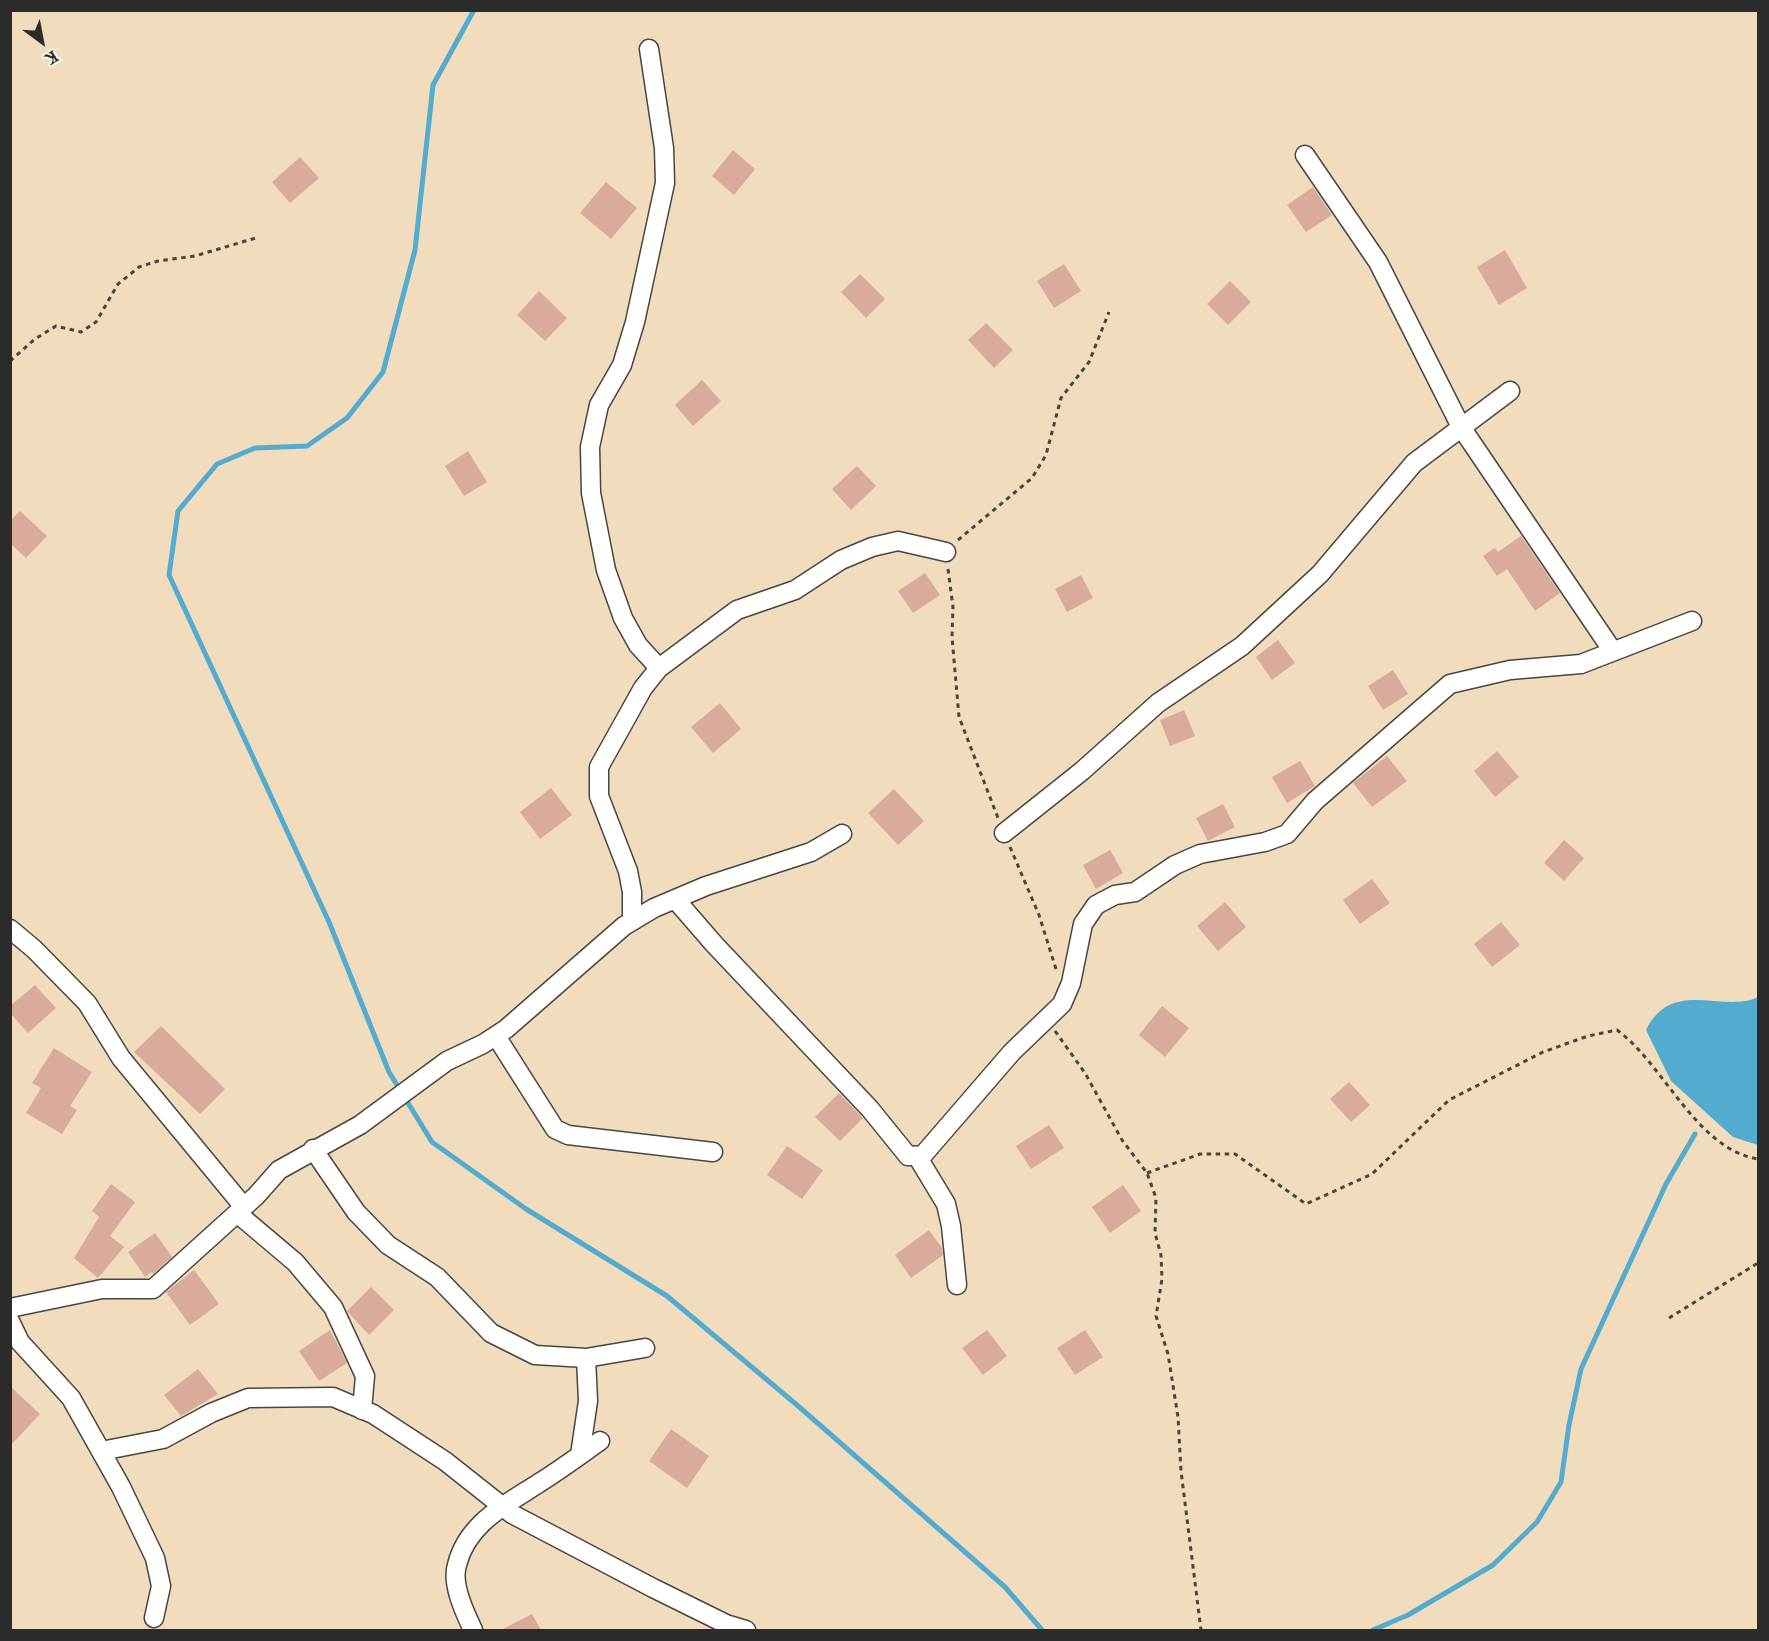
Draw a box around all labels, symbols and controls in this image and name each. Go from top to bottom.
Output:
north arrow [12,12,72,72]
text: K [42,47,62,69]

